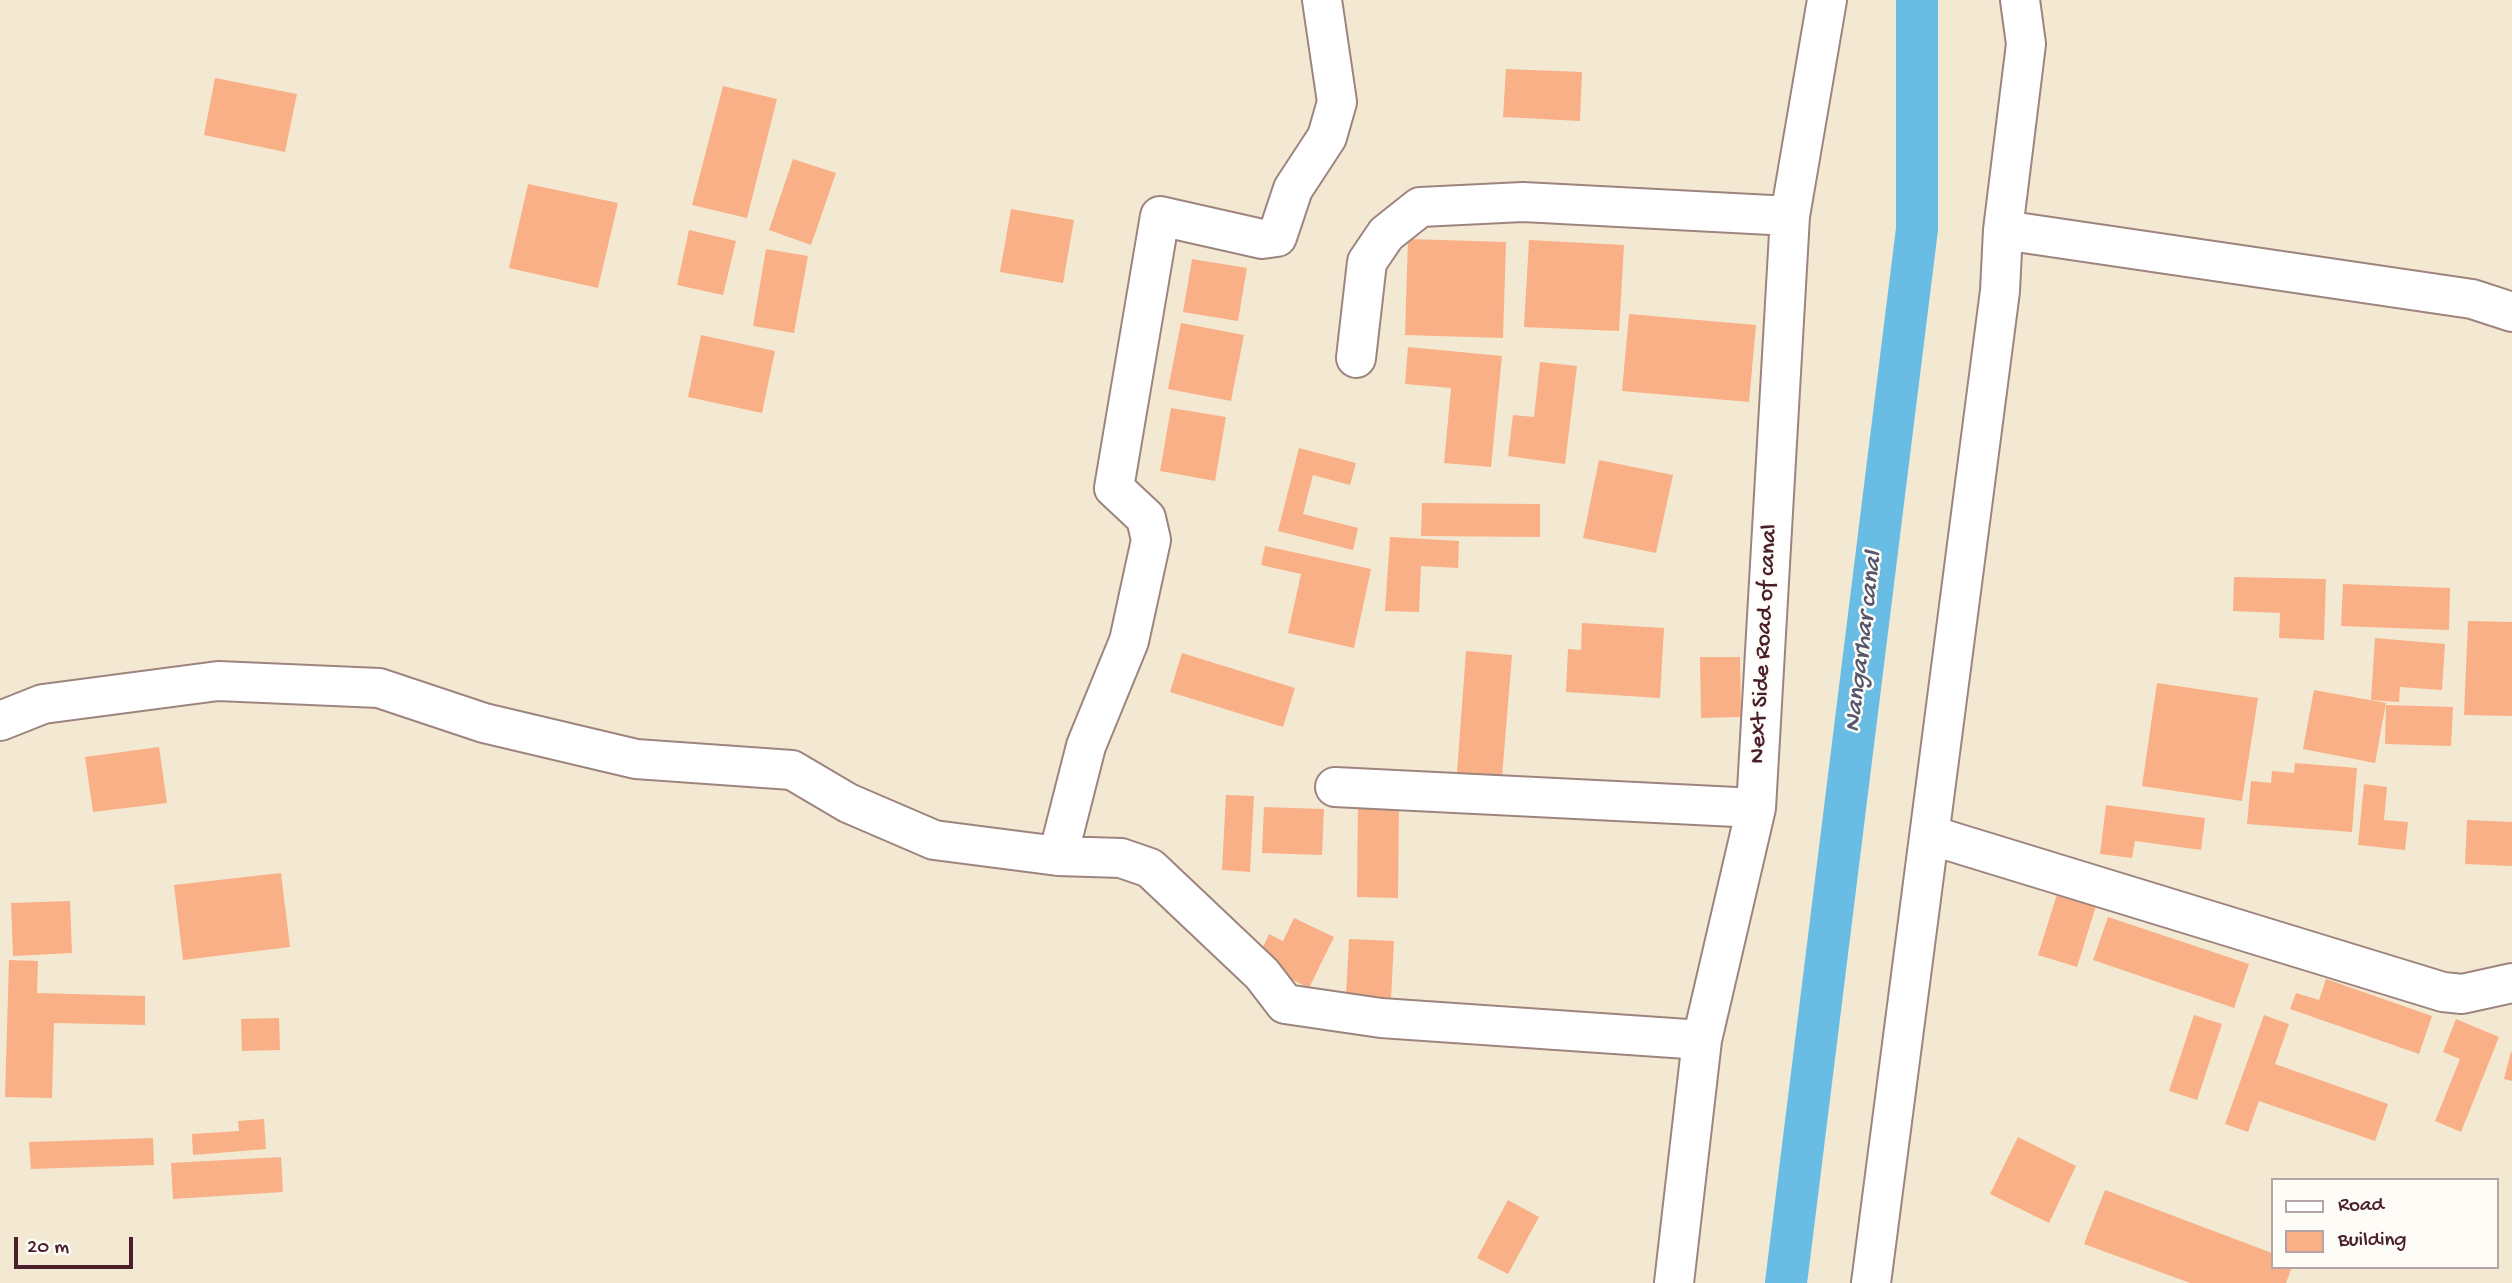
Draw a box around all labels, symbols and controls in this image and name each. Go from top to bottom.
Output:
street label: Next Side Road of canal [1744,524,1786,764]
water label: Nangarhar canal [1838,550,1892,734]
legend [2270,1178,2498,1269]
text: Road [2338,1194,2384,1219]
scale bar [18,1224,136,1268]
text: Building [2338,1229,2407,1254]
text: 20 m [27,1236,69,1261]

